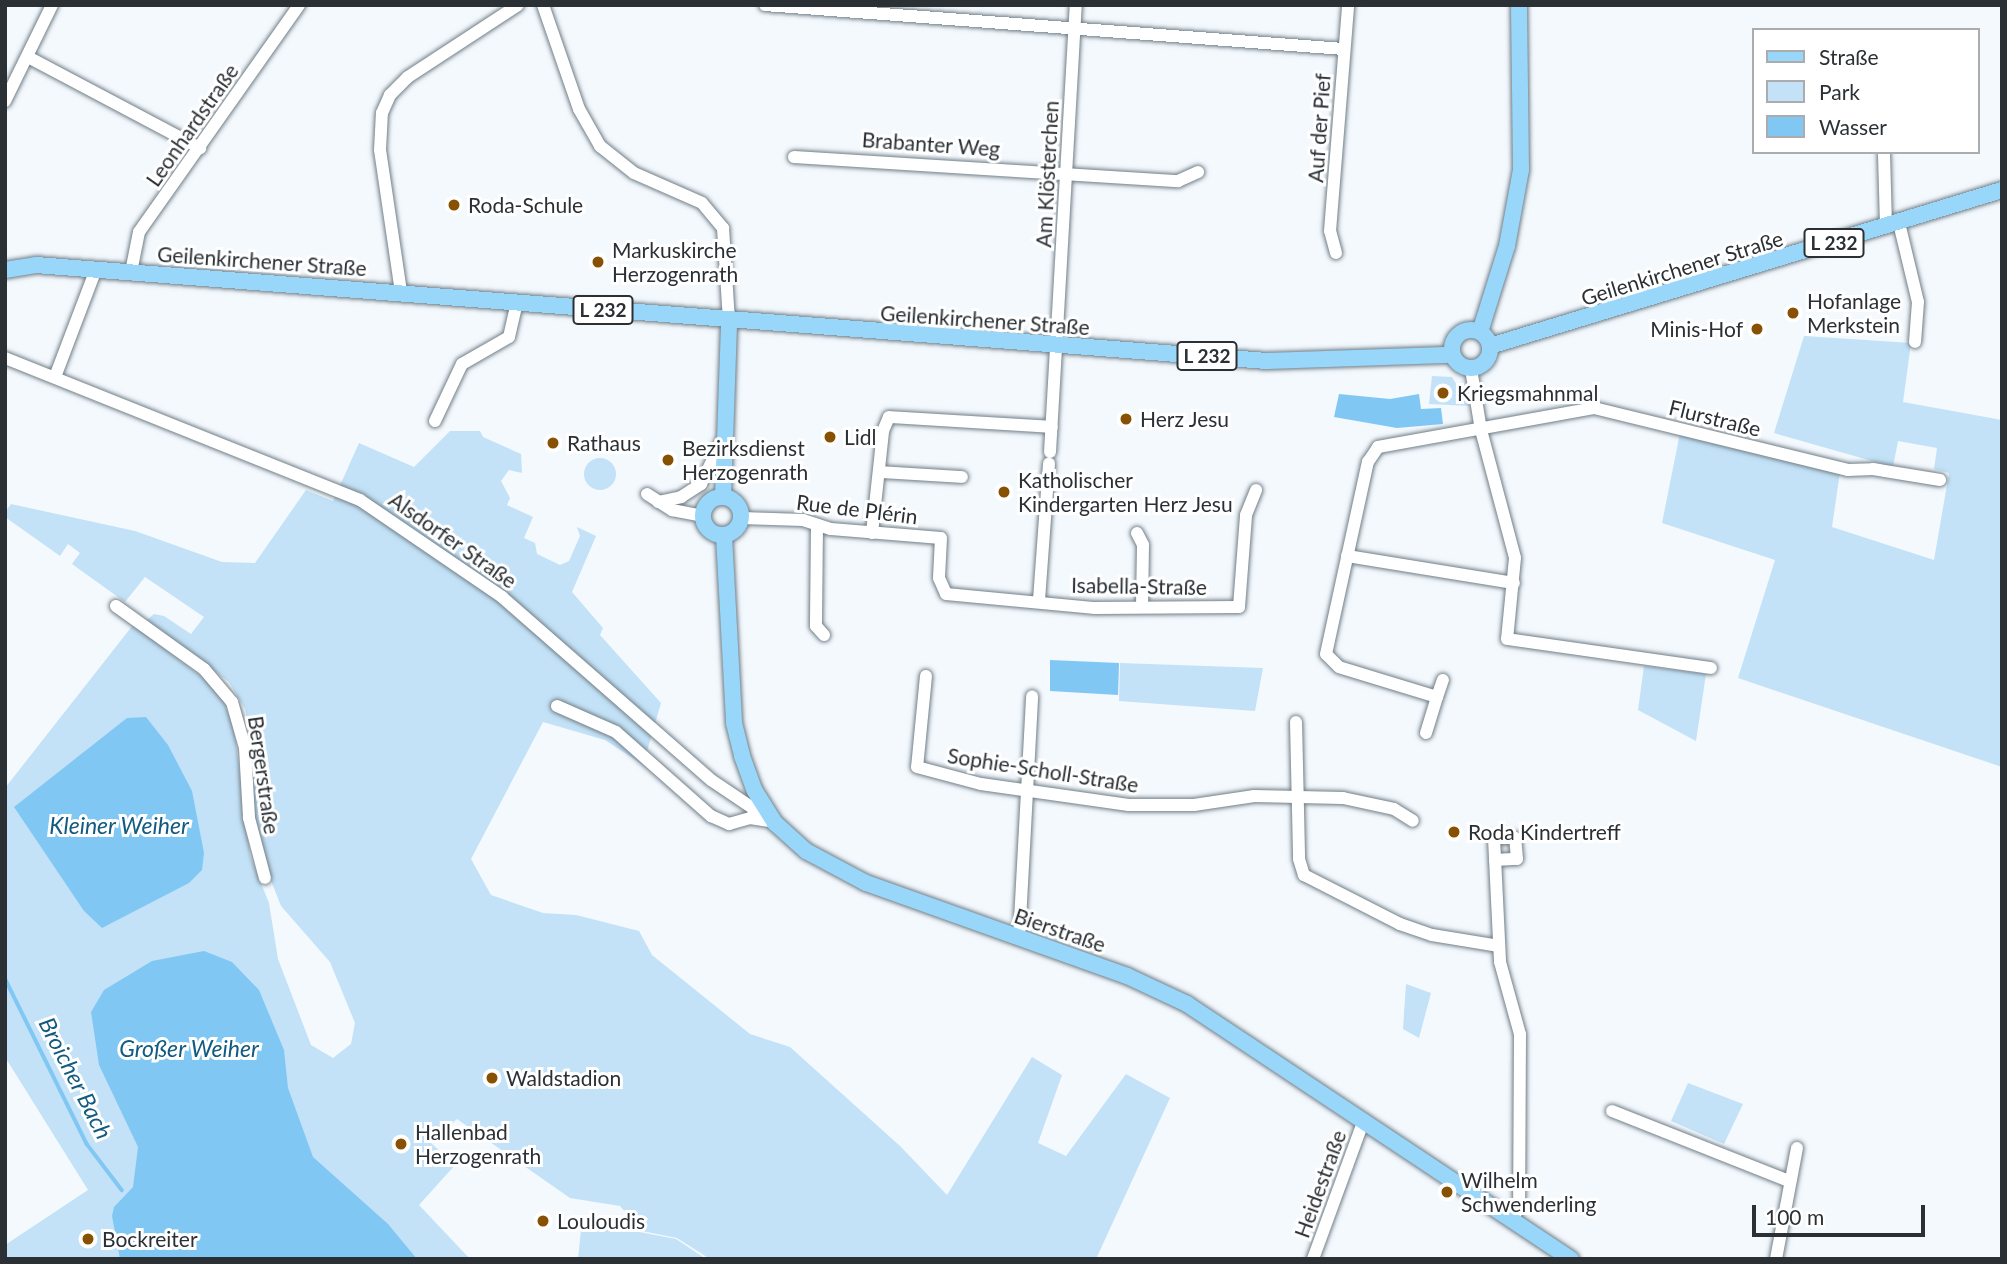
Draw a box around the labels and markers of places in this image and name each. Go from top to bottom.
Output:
place label: Roda-Schule [468,192,583,218]
marker: Roda-Schule [446,197,462,213]
place label: Markuskirche Herzogenrath [612,237,738,287]
marker: Markuskirche Herzogenrath [590,254,606,270]
place label: Hofanlage Merkstein [1807,288,1901,338]
marker: Hofanlage Merkstein [1785,305,1801,321]
place label: Minis-Hof [1650,316,1743,342]
marker: Minis-Hof [1749,321,1765,337]
place label: Kriegsmahnmal [1457,380,1599,406]
marker: Kriegsmahnmal [1435,385,1451,401]
place label: Herz Jesu [1140,406,1230,432]
marker: Herz Jesu [1118,411,1134,427]
place label: Lidl [844,424,877,450]
marker: Lidl [822,429,838,445]
place label: Rathaus [567,430,641,456]
marker: Rathaus [545,435,561,451]
place label: Bezirksdienst Herzogenrath [682,435,808,485]
marker: Bezirksdienst Herzogenrath [660,452,676,468]
place label: Katholischer Kindergarten Herz Jesu [1018,467,1233,517]
marker: Katholischer Kindergarten Herz Jesu [996,484,1012,500]
place label: Roda Kindertreff [1468,819,1621,845]
marker: Roda Kindertreff [1446,824,1462,840]
place label: Waldstadion [506,1065,621,1091]
marker: Waldstadion [484,1070,500,1086]
place label: Hallenbad Herzogenrath [415,1119,541,1169]
marker: Hallenbad Herzogenrath [393,1136,409,1152]
place label: Wilhelm Schwenderling [1461,1167,1596,1217]
marker: Wilhelm Schwenderling [1439,1184,1455,1200]
place label: Louloudis [557,1208,645,1234]
marker: Louloudis [535,1213,551,1229]
place label: Bockreiter [102,1226,198,1252]
marker: Bockreiter [80,1231,96,1247]

